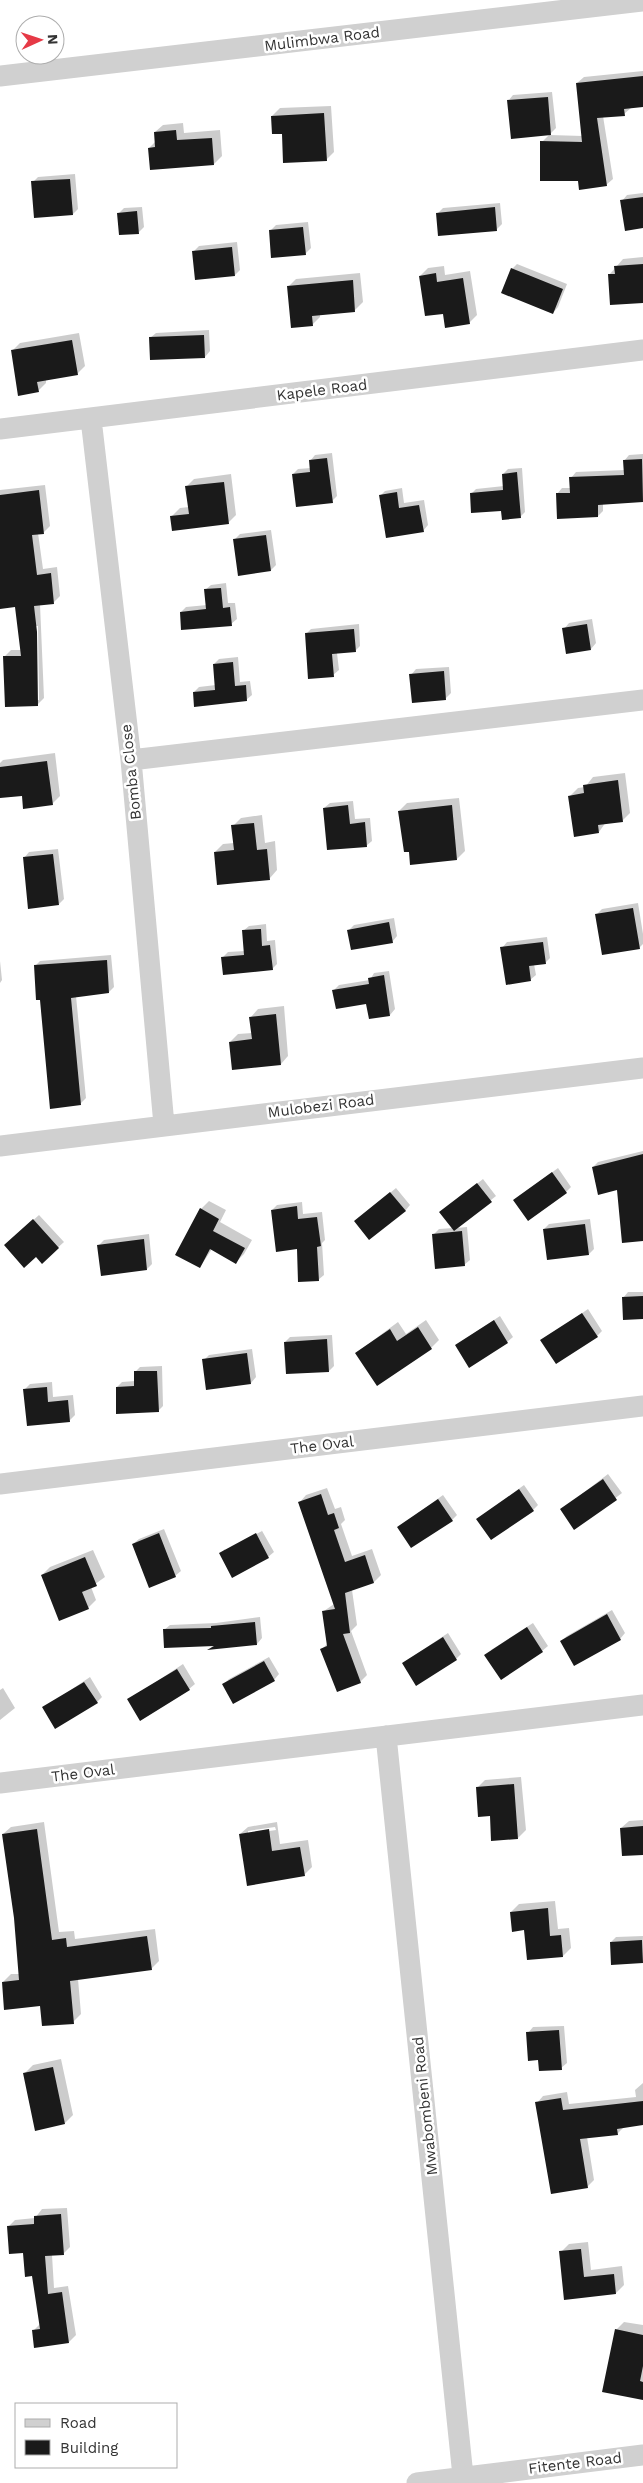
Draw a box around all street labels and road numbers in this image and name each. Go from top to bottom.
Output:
street label: Mulimbwa Road [263,23,381,55]
street label: Kapele Road [276,376,368,404]
street label: Bomba Close [117,723,145,821]
street label: Mulobezi Road [267,1091,375,1121]
street label: The Oval [289,1432,355,1458]
street label: The Oval [50,1760,116,1786]
street label: Mwabombeni Road [409,2036,441,2176]
street label: Fitente Road [527,2448,623,2478]

